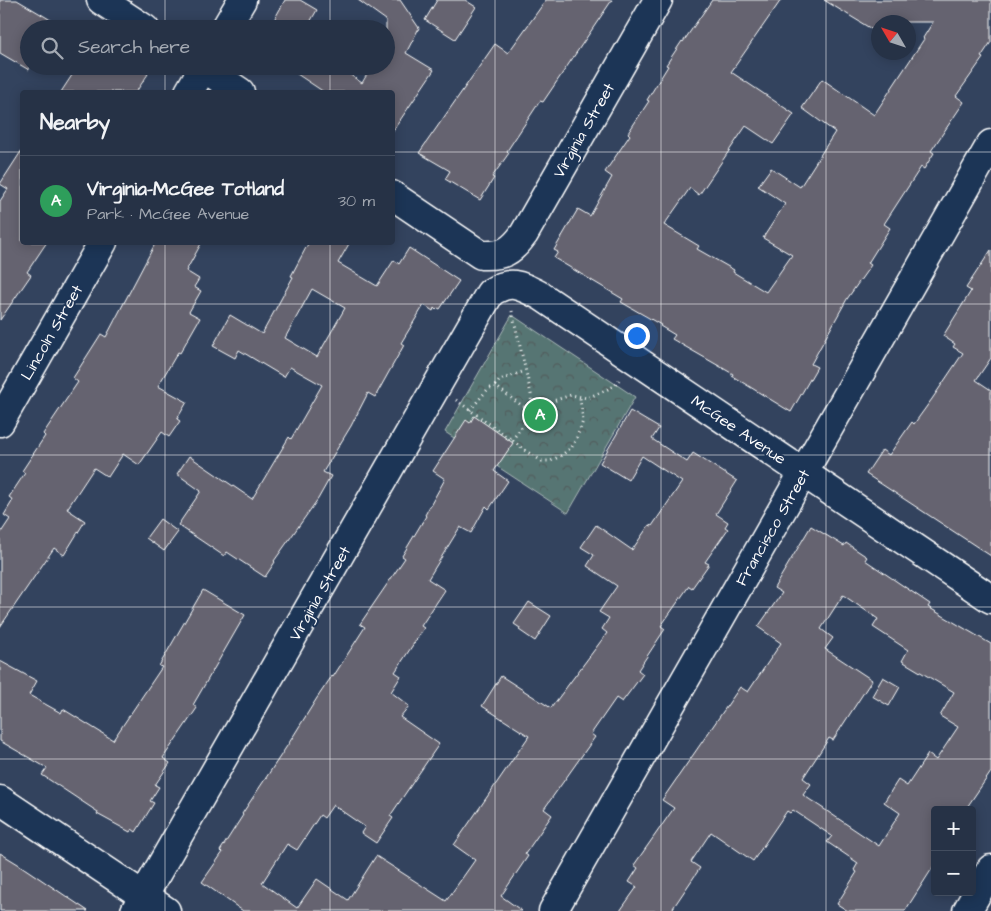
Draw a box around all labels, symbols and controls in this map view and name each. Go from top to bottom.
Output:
north arrow [871,15,916,60]
search box [20,20,395,75]
icon: search [38,34,66,62]
text: Search here [78,34,190,61]
street label: Virginia Street [548,79,621,183]
text: Nearby [40,108,110,137]
text: Virginia-McGee Totland [87,176,284,203]
text: A [51,190,61,212]
text: 30 m [338,190,375,212]
text: Park · McGee Avenue [87,203,249,225]
street label: Lincoln Street [16,280,88,384]
your location [624,323,650,349]
street label: McGee Avenue [687,390,791,470]
pin: A [524,396,556,434]
street label: Francisco Street [730,465,816,590]
street label: Virginia Street [284,542,357,646]
map controls [931,806,976,896]
button: + [931,806,976,851]
button: − [931,851,976,896]

